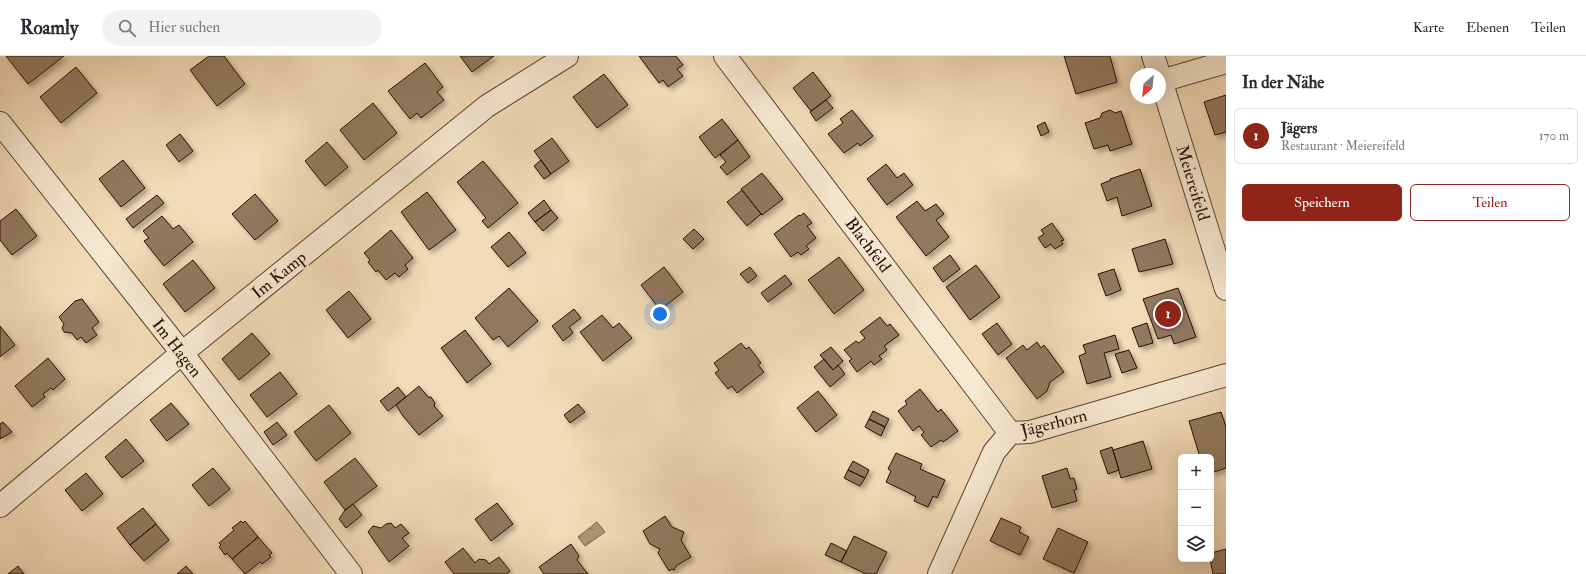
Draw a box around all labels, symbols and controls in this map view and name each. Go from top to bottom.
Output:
search box [102,10,382,46]
text: Roamly [20,16,78,40]
icon: search [116,17,138,39]
text: Hier suchen [148,18,220,37]
text: Karte [1413,19,1444,36]
text: Ebenen [1466,19,1509,36]
text: Teilen [1531,19,1566,36]
north arrow [1130,68,1166,104]
text: In der Nähe [1242,72,1324,93]
text: Jägers [1281,119,1317,138]
text: 1 [1254,128,1258,144]
text: 170 m [1539,128,1569,144]
text: Restaurant · Meiereifeld [1281,138,1405,154]
street label: Meiereifeld [1172,143,1215,224]
button: Speichern [1242,184,1402,221]
button: Teilen [1410,184,1570,221]
street label: Blachfeld [841,213,896,277]
street label: Im Kamp [247,246,312,304]
pin: 1 [1155,299,1181,329]
your location [650,304,670,324]
street label: Im Hagen [148,314,207,382]
street label: Jägerhorn [1018,405,1090,443]
map controls [1178,454,1214,562]
button: + [1178,454,1214,490]
button: − [1178,490,1214,526]
button: layers [1178,526,1214,562]

